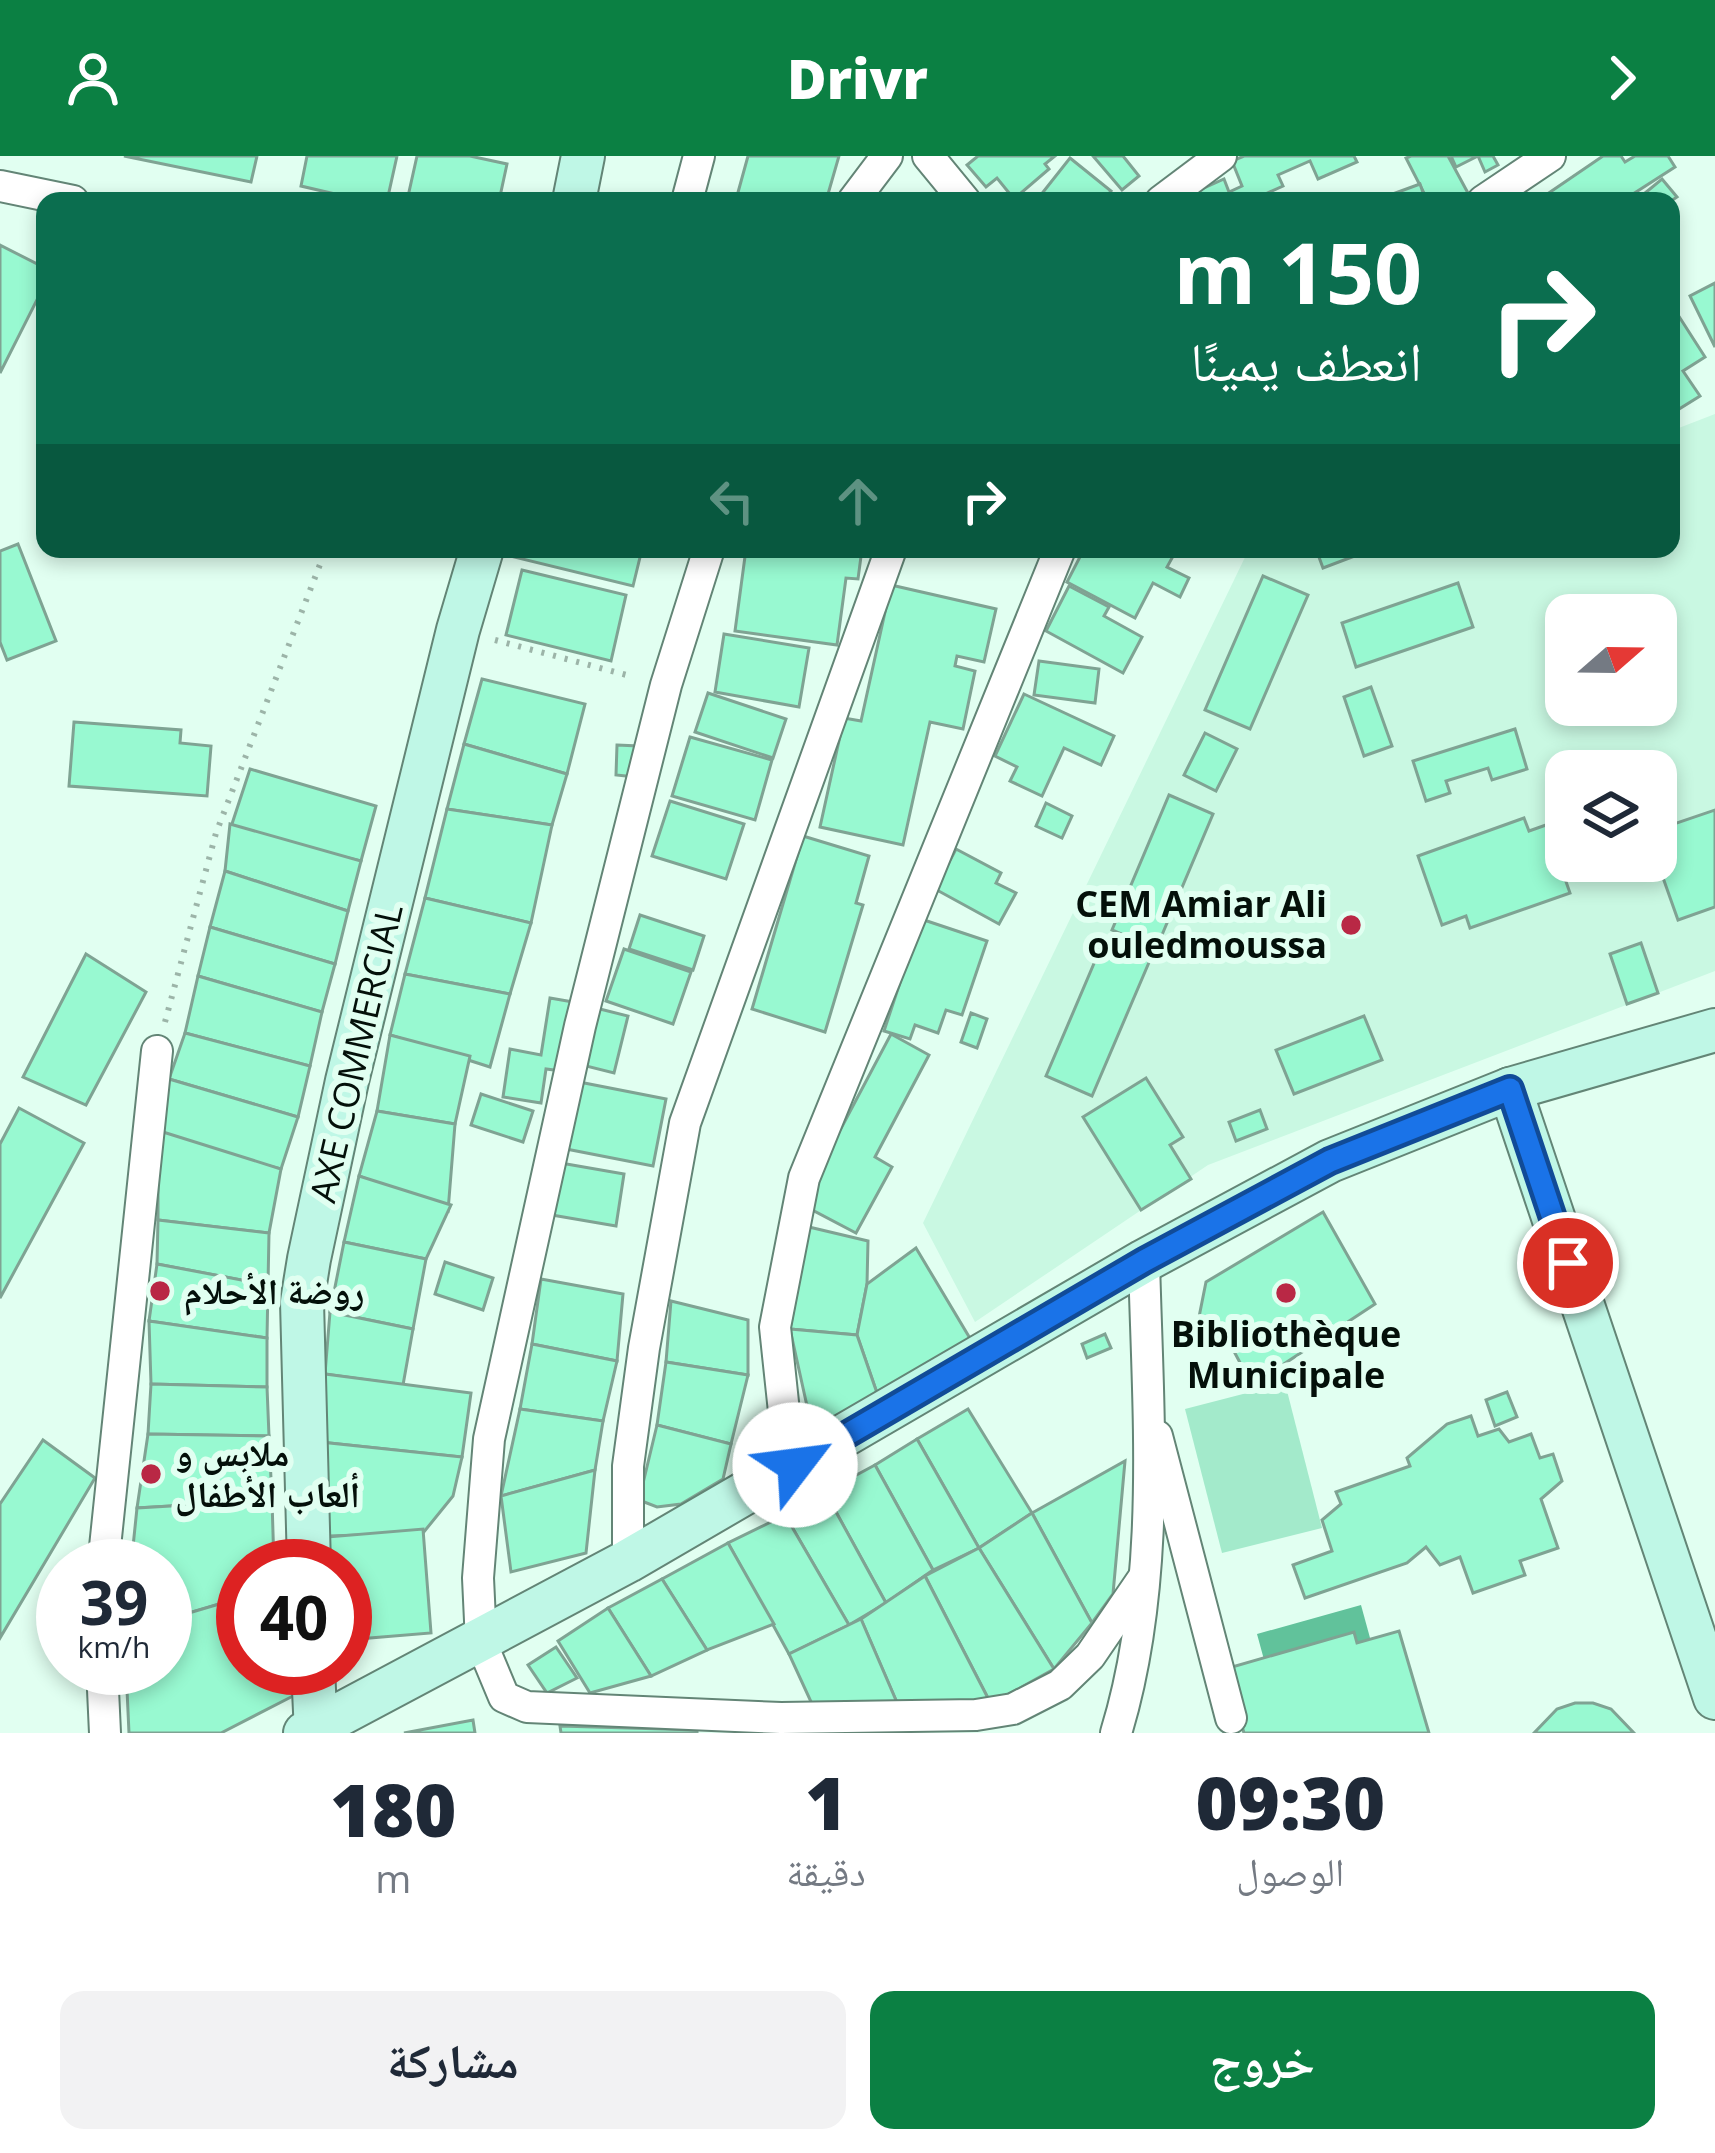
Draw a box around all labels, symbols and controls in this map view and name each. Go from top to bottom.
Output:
text: Drivr [787,41,928,115]
icon: person [60,45,126,111]
icon: forward [1589,45,1655,111]
text: 150 m [1174,214,1422,329]
icon: right [1464,240,1620,396]
text: انعطف يمينًا [1190,323,1422,397]
icon: left [699,468,765,534]
icon: ahead [825,468,891,534]
icon: right [951,468,1017,534]
north arrow [1545,594,1677,726]
map controls [1545,594,1677,882]
button: layers [1545,750,1677,882]
place label: CEM Amiar Ali ouledmoussa [1075,879,1327,969]
street label: AXE COMMERCIAL [297,899,414,1207]
marker: CEM Amiar Ali ouledmoussa [1338,912,1364,938]
pin [1517,1212,1619,1314]
icon: arrive [1535,1230,1601,1296]
place label: روضة الأحلام [184,1266,364,1316]
marker: روضة الأحلام [147,1278,173,1304]
marker: Bibliothèque Municipale [1273,1280,1299,1306]
place label: Bibliothèque Municipale [1171,1309,1401,1399]
position arrow [732,1402,858,1528]
place label: ملابس و ألعاب الأطفال [175,1428,360,1518]
marker: ملابس و ألعاب الأطفال [138,1461,164,1487]
speed limit sign: 40 [216,1539,372,1695]
text: 39 [80,1561,148,1643]
text: km/h [78,1626,150,1667]
text: 1 [805,1753,847,1851]
text: 09:30 [1196,1753,1385,1851]
text: 180 [330,1760,456,1858]
text: دقيقة [786,1844,866,1897]
text: الوصول [1236,1844,1344,1897]
text: m [375,1851,411,1904]
button: مشاركة [60,1991,846,2129]
button: خروج [870,1991,1655,2129]

